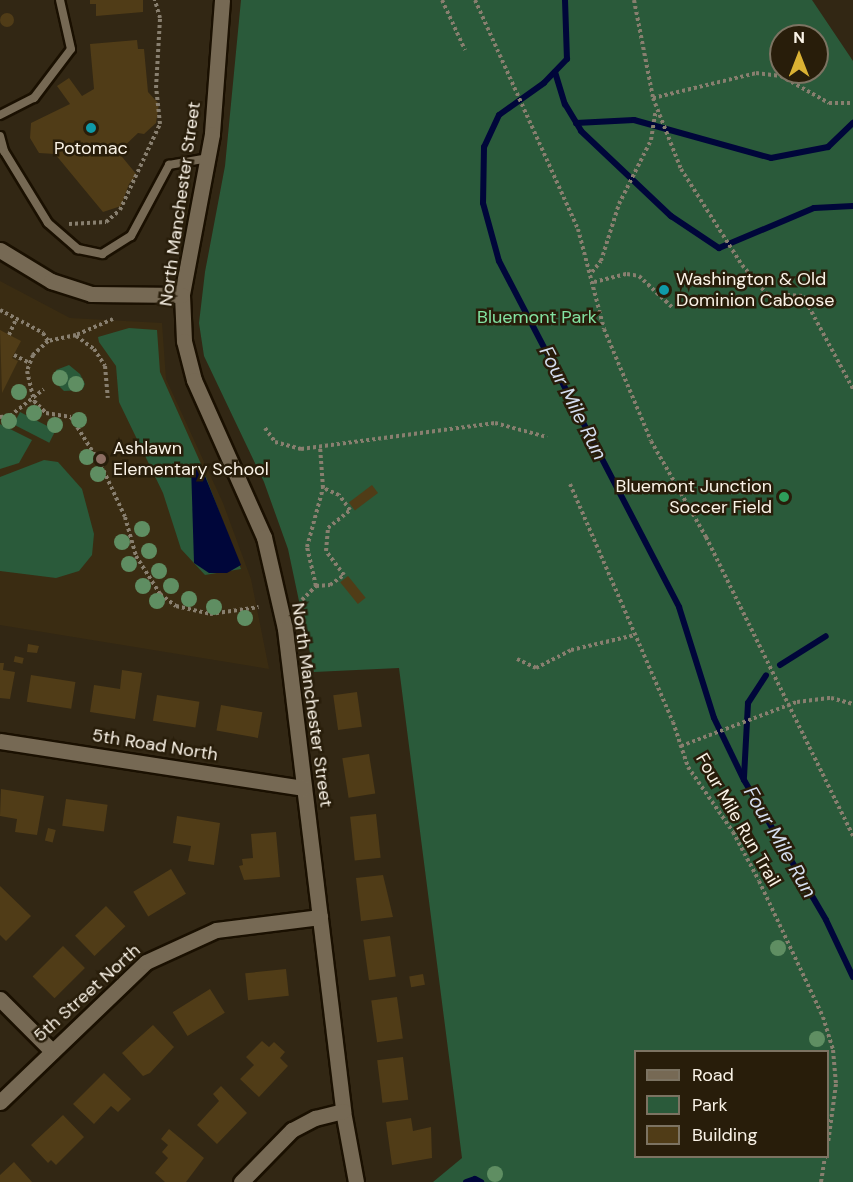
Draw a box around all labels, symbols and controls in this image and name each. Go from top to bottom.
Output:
north arrow [769,24,829,84]
text: N [793,27,805,48]
street label: North Manchester Street [155,100,205,308]
marker: Potomac [84,121,98,135]
place label: Potomac [54,137,128,159]
place label: Washington & Old Dominion Caboose [676,269,834,312]
marker: Washington & Old Dominion Caboose [657,283,671,297]
park label: Bluemont Park [477,306,597,328]
water label: Four Mile Run [534,342,612,464]
place label: Ashlawn Elementary School [113,438,269,480]
marker: Ashlawn Elementary School [94,452,108,466]
place label: Bluemont Junction Soccer Field [616,476,772,518]
marker: Bluemont Junction Soccer Field [777,490,791,504]
street label: North Manchester Street [287,601,337,809]
street label: 5th Road North [91,724,219,766]
street label: Four Mile Run Trail [691,750,785,890]
water label: Four Mile Run [738,782,822,902]
street label: 5th Street North [29,939,145,1047]
legend [634,1050,829,1158]
text: Road [692,1063,734,1087]
text: Park [692,1093,728,1117]
text: Building [692,1123,757,1147]

